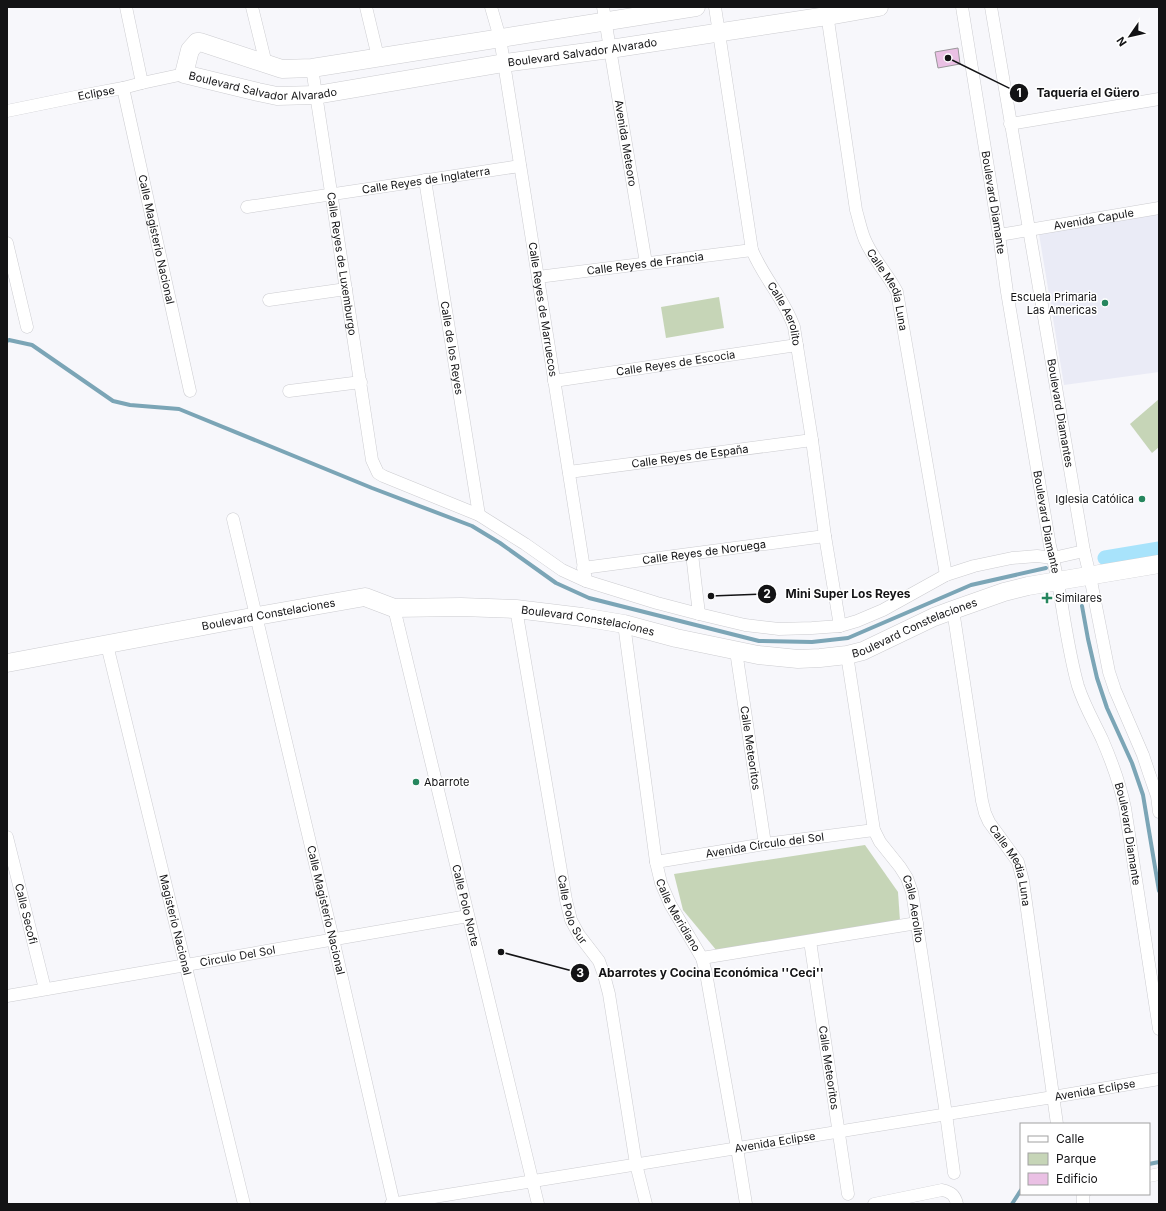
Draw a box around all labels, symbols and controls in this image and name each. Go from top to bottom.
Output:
north arrow [1110,16,1150,56]
text: N [1114,34,1130,49]
street label: Boulevard Salvador Alvarado [507,35,658,69]
street label: Boulevard Salvador Alvarado [187,68,338,103]
callout: Taquería el Güero [1009,81,1148,105]
street label: Eclipse [76,83,116,103]
text: 1 [1016,85,1022,100]
text: Taquería el Güero [1036,85,1140,100]
street label: Avenida Meteoro [612,99,640,188]
street label: Boulevard Diamante [978,150,1009,255]
street label: Calle Reyes de Inglaterra [361,164,491,197]
street label: Calle Magisterio Nacional [135,173,178,306]
street label: Calle Reyes de Luxemburgo [324,191,360,337]
street label: Avenida Capule [1053,205,1135,233]
street label: Calle Reyes de Marruecos [525,241,561,378]
street label: Calle Media Luna [864,246,911,332]
street label: Calle Reyes de Francia [586,249,705,278]
street label: Calle Aerolito [764,279,804,347]
place label: Escuela Primaria Las Americas [1010,290,1097,317]
marker: Escuela Primaria Las Americas [1100,298,1110,308]
street label: Calle de los Reyes [438,300,467,396]
street label: Calle Reyes de Escocia [615,347,736,379]
street label: Boulevard Diamantes [1044,358,1077,469]
street label: Calle Reyes de España [631,441,749,471]
street label: Boulevard Diamante [1030,470,1063,575]
place label: Iglesia Católica [1055,492,1134,506]
marker: Iglesia Católica [1137,494,1147,504]
street label: Calle Reyes de Noruega [641,537,767,567]
callout: Mini Super Los Reyes [757,582,918,606]
text: 2 [763,586,771,601]
text: Mini Super Los Reyes [785,586,911,601]
place label: Similares [1055,591,1102,605]
marker: Similares [1042,593,1052,603]
street label: Boulevard Constelaciones [201,595,337,633]
street label: Boulevard Constelaciones [850,595,979,661]
street label: Boulevard Constelaciones [520,603,656,639]
street label: Calle Meteoritos [737,705,764,791]
place label: Abarrote [424,775,469,789]
marker: Abarrote [411,777,421,787]
street label: Boulevard Diamante [1112,781,1144,886]
street label: Calle Media Luna [986,822,1033,907]
street label: Avenida Círculo del Sol [704,829,825,861]
street label: Calle Magisterio Nacional [304,844,348,976]
street label: Calle Polo Norte [449,863,483,948]
street label: Magisterio Nacional [156,873,195,977]
street label: Calle Aerolito [899,873,927,944]
street label: Calle Polo Sur [555,874,590,947]
street label: Calle Meridiano [653,877,704,954]
street label: Calle Secofi [12,882,40,946]
street label: Circulo Del Sol [199,943,276,969]
callout: Abarrotes y Cocina Económica ''Ceci'' [570,961,832,985]
text: 3 [576,965,584,980]
text: Abarrotes y Cocina Económica ''Ceci'' [598,965,824,980]
street label: Calle Meteoritos [816,1025,842,1111]
street label: Avenida Eclipse [1053,1076,1136,1104]
legend [1020,1123,1150,1195]
street label: Avenida Eclipse [734,1129,816,1155]
text: Calle [1056,1131,1084,1146]
text: Parque [1056,1151,1096,1166]
text: Edificio [1056,1171,1098,1186]

